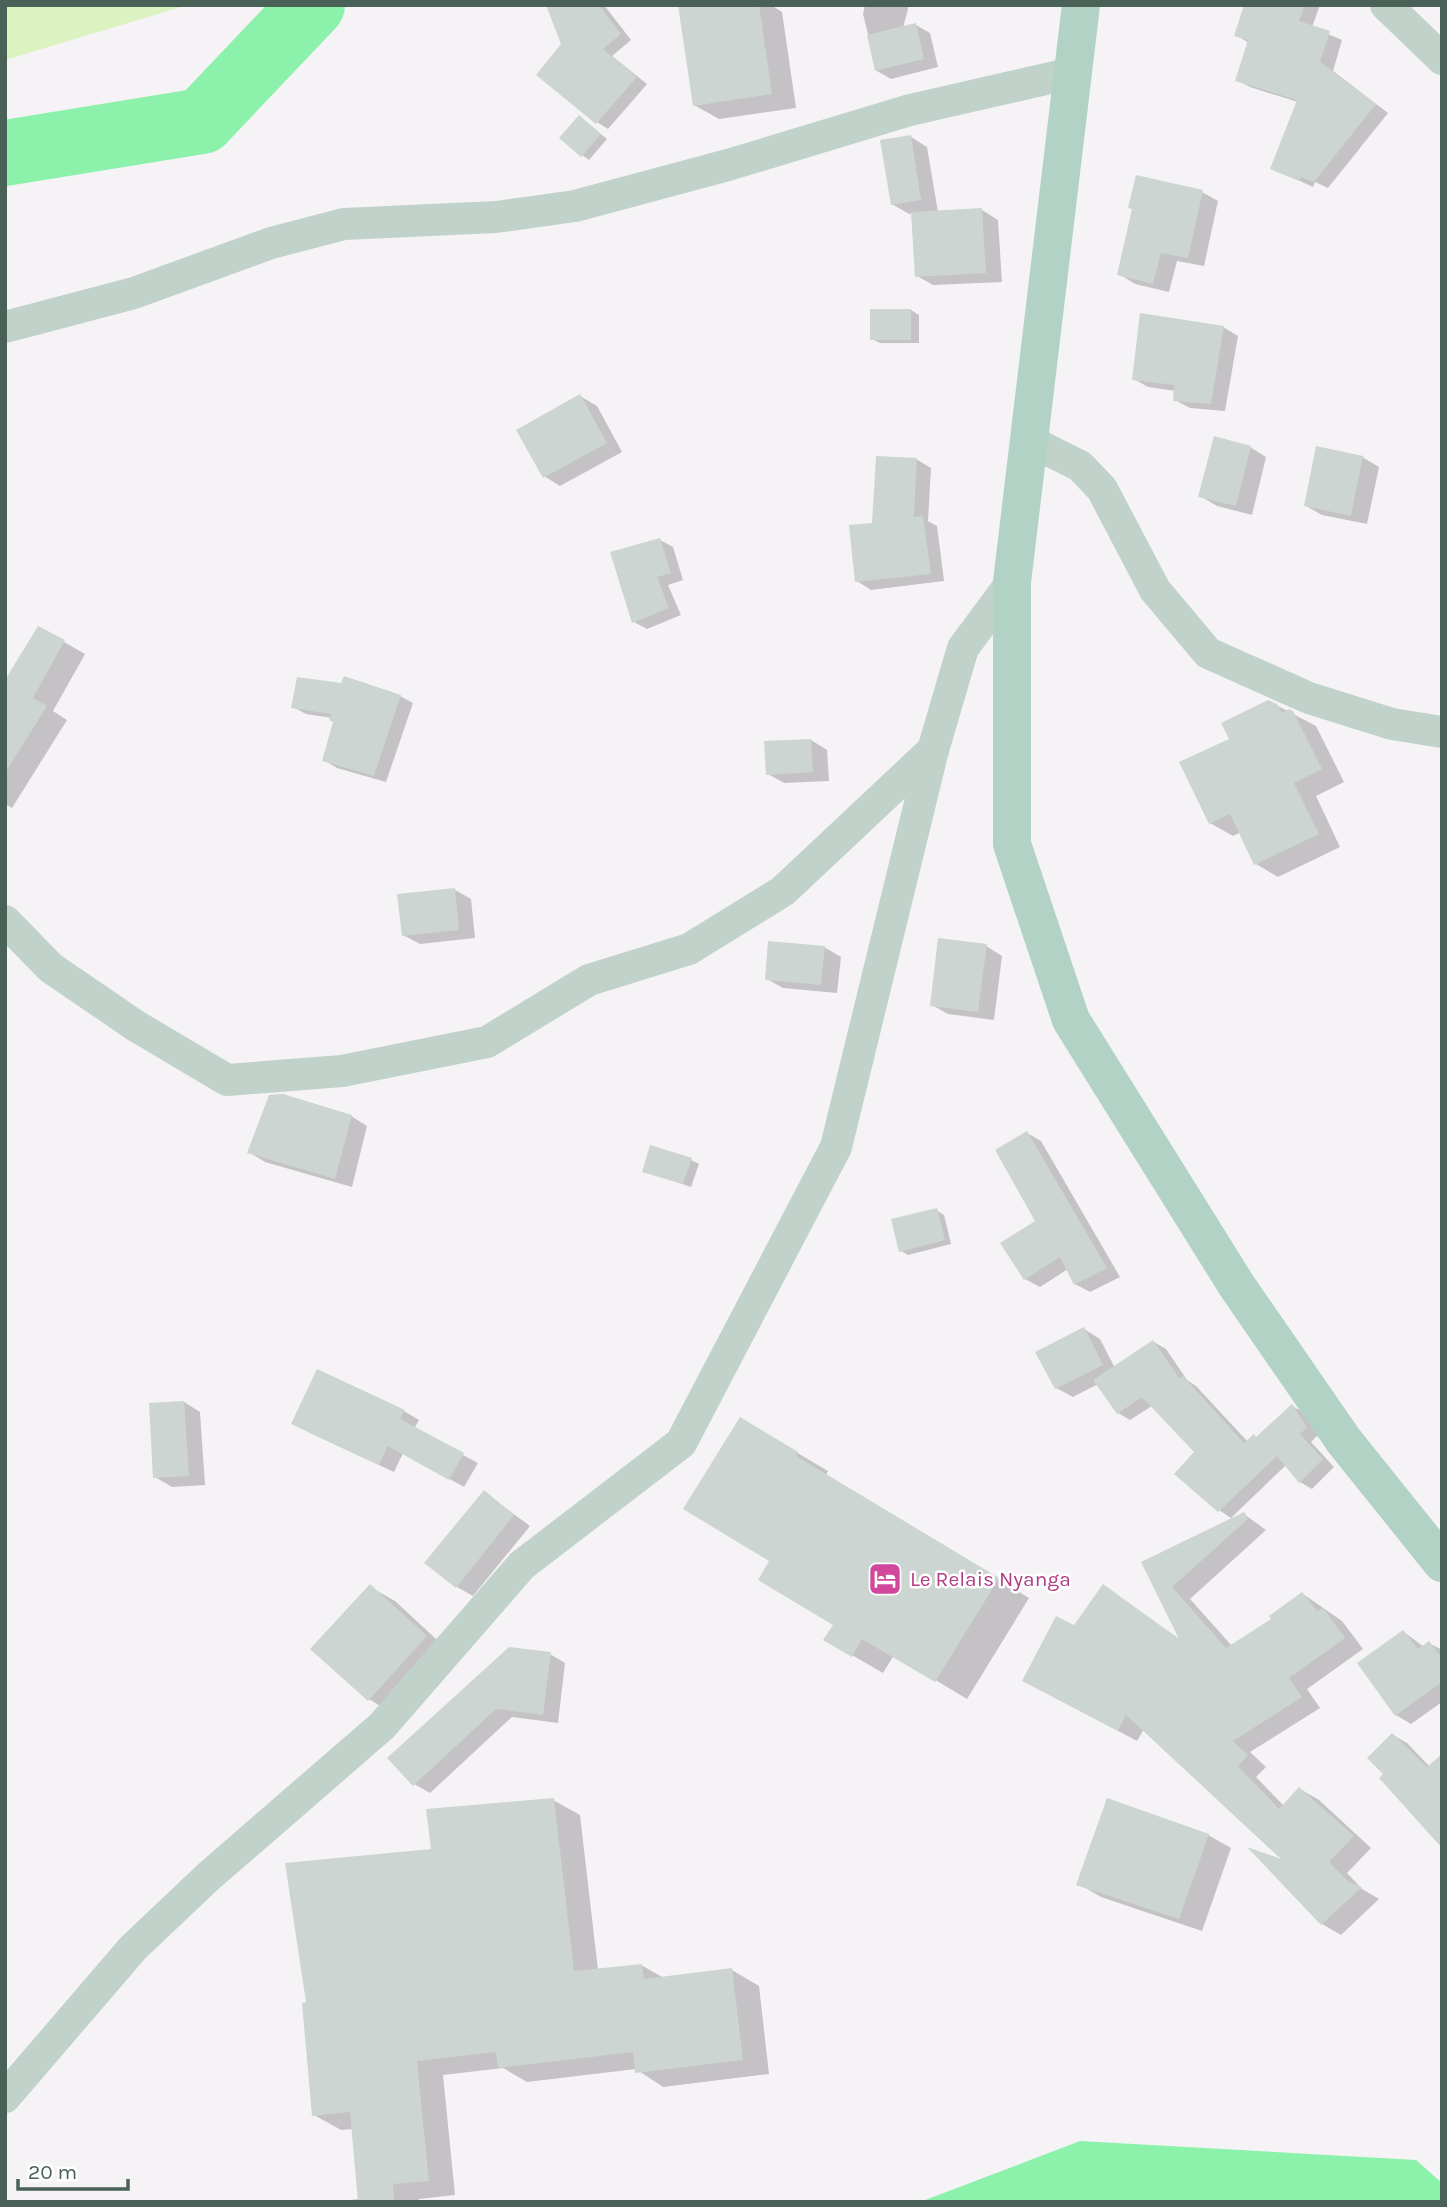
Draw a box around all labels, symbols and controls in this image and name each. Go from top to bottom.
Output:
hotel icon: Le Relais Nyanga [866,1560,904,1598]
place label: Le Relais Nyanga [910,1567,1071,1591]
scale bar [18,2148,128,2192]
text: 20 m [28,2160,77,2184]

